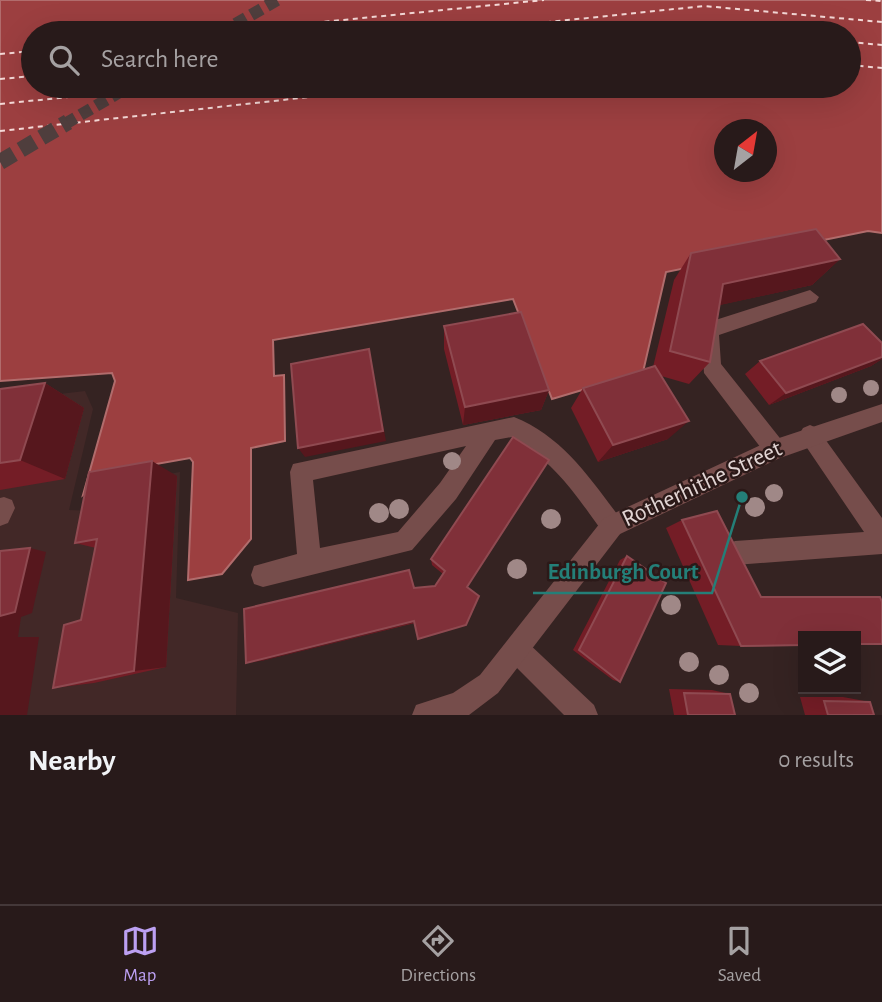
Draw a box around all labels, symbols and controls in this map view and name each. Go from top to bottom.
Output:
search box [21,21,861,98]
icon: search [45,41,83,79]
text: Search here [101,46,219,72]
north arrow [714,119,777,182]
street label: Rotherhithe Street [618,436,786,531]
callout: Edinburgh Court [533,549,712,593]
text: Edinburgh Court [547,561,699,584]
map controls [798,631,861,694]
button: layers [798,631,861,694]
text: Nearby [28,746,116,776]
text: 0 results [778,749,854,772]
tab: Map [121,922,159,987]
tab: Directions [400,922,476,987]
tab: Saved [718,922,761,987]

